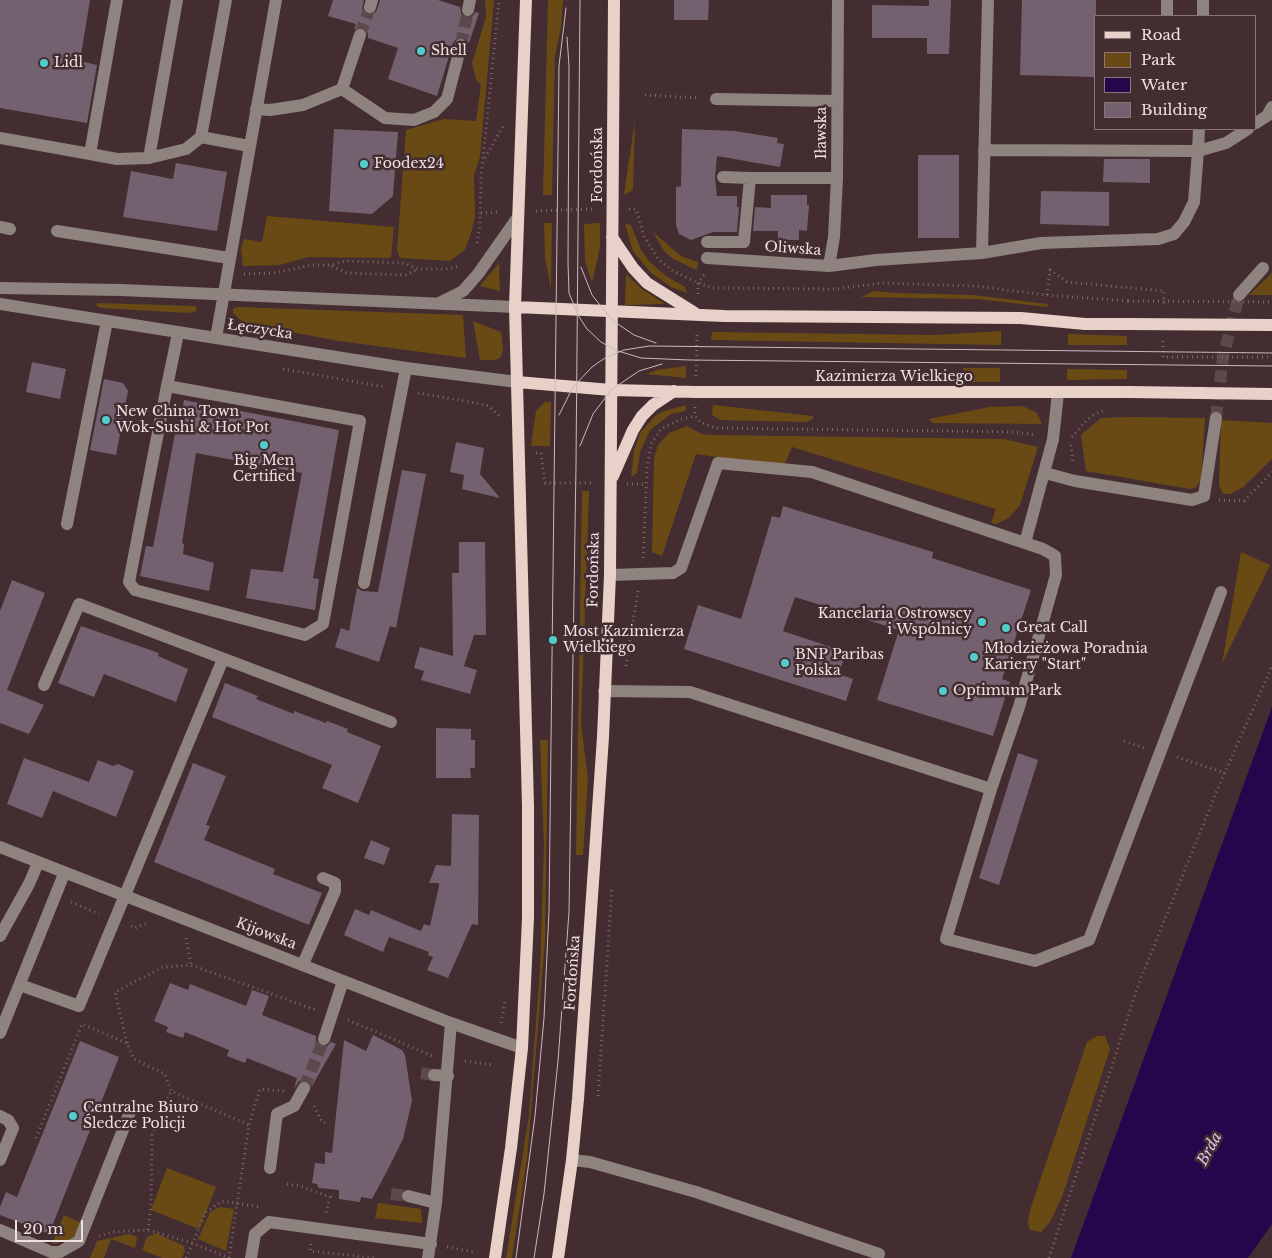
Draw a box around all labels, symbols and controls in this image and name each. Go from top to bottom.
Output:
legend [1094,15,1257,130]
text: Road [1141,25,1181,44]
place label: Shell [431,43,467,59]
marker: Shell [415,45,427,57]
text: Park [1141,50,1176,69]
place label: Lidl [54,55,83,71]
marker: Lidl [38,57,50,69]
text: Water [1141,75,1187,94]
text: Building [1141,100,1207,119]
street label: Iławska [814,107,830,159]
street label: Fordońska [590,127,606,203]
place label: Foodex24 [374,156,444,172]
marker: Foodex24 [358,158,370,170]
street label: Oliwska [764,239,822,259]
street label: Łęczycka [226,317,294,343]
street label: Kazimierza Wielkiego [815,369,973,385]
place label: New China Town Wok-Sushi & Hot Pot [116,404,269,437]
marker: New China Town Wok-Sushi & Hot Pot [100,414,112,426]
marker: Big Men Certified [258,439,270,451]
place label: Big Men Certified [233,453,295,486]
street label: Fordońska [585,532,603,608]
place label: Kancelaria Ostrowscy i Wspólnicy [818,606,972,638]
marker: Kancelaria Ostrowscy i Wspólnicy [976,616,988,628]
place label: Great Call [1016,620,1088,636]
marker: Great Call [1000,622,1012,634]
place label: Most Kazimierza Wielkiego [563,624,684,656]
marker: Most Kazimierza Wielkiego [547,634,559,646]
place label: Młodzieżowa Poradnia Kariery "Start" [984,641,1148,674]
place label: BNP Paribas Polska [795,647,884,680]
marker: Młodzieżowa Poradnia Kariery "Start" [968,651,980,663]
marker: BNP Paribas Polska [779,657,791,669]
place label: Optimum Park [953,683,1062,699]
marker: Optimum Park [937,685,949,697]
street label: Kijowska [233,915,299,953]
street label: Fordońska [562,935,584,1011]
place label: Centralne Biuro Śledcze Policji [83,1100,198,1132]
marker: Centralne Biuro Śledcze Policji [67,1110,79,1122]
water label: Brda [1194,1129,1226,1169]
scale bar [18,1210,85,1242]
text: 20 m [23,1219,63,1238]

